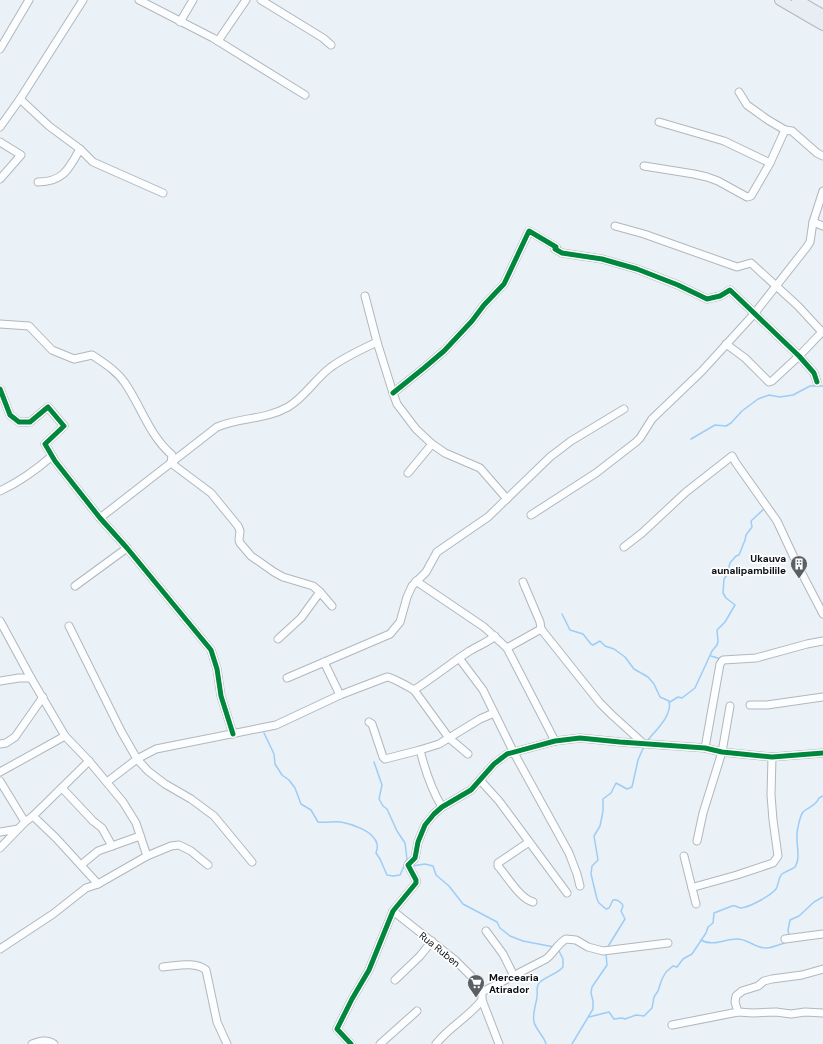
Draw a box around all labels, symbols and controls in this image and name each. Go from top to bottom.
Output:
place label: Ukauva aunalipambilile [711,552,786,577]
building icon: Ukauva aunalipambilile [789,554,809,579]
street label: Rua Ruben [417,929,463,970]
place label: Mercearia Atirador [489,971,539,996]
supermarket icon: Mercearia Atirador [466,973,486,998]

